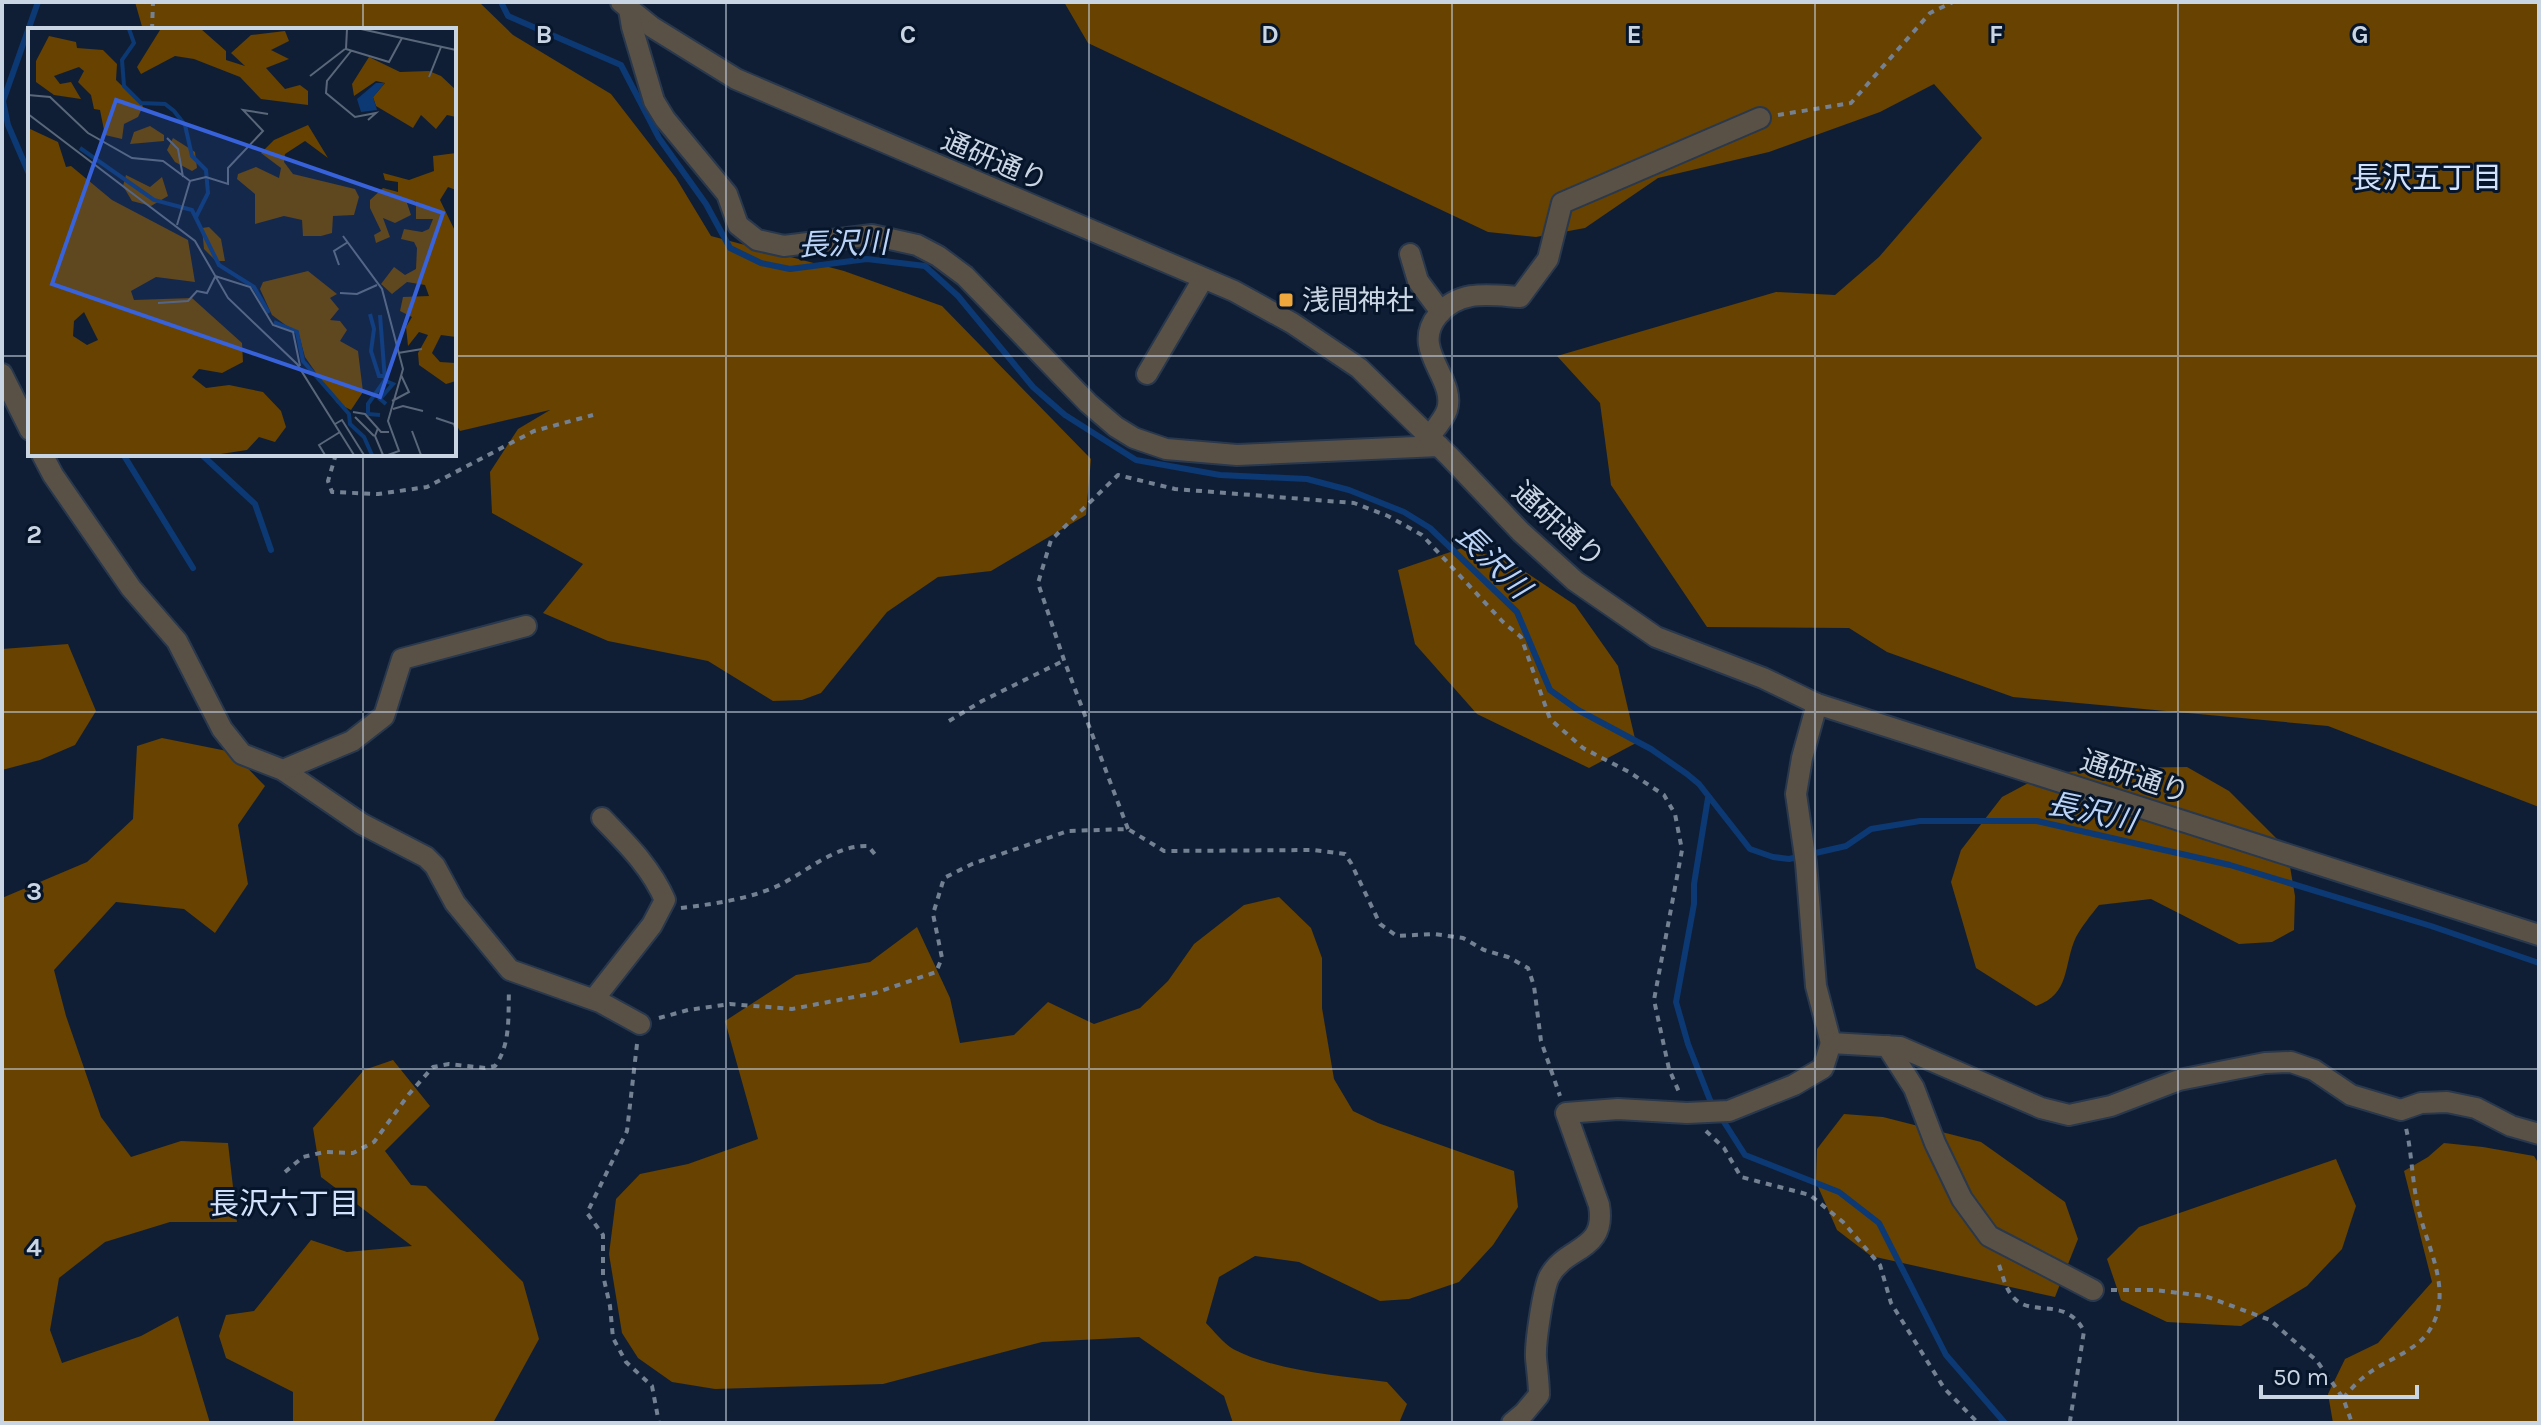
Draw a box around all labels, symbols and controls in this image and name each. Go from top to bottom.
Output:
text: B [536,19,552,50]
text: C [900,19,916,50]
text: D [1261,19,1279,50]
text: E [1626,19,1642,50]
text: F [1989,19,2003,50]
text: G [2351,19,2369,50]
inset map [28,28,456,456]
street label: 通研通り [937,123,1053,198]
district label: 長沢五丁目 [2352,160,2502,196]
water label: 長沢川 [797,224,892,264]
place label: 浅間神社 [1302,284,1414,317]
marker: 浅間神社 [1277,291,1295,309]
street label: 通研通り [1506,475,1611,574]
water label: 長沢川 [1448,516,1540,608]
text: 2 [26,519,42,550]
street label: 通研通り [2076,743,2193,809]
water label: 長沢川 [2044,785,2143,840]
text: 3 [26,876,42,907]
district label: 長沢六丁目 [209,1186,359,1222]
text: 4 [26,1232,42,1263]
scale bar [2261,1349,2417,1399]
text: 50 m [2273,1363,2329,1391]

